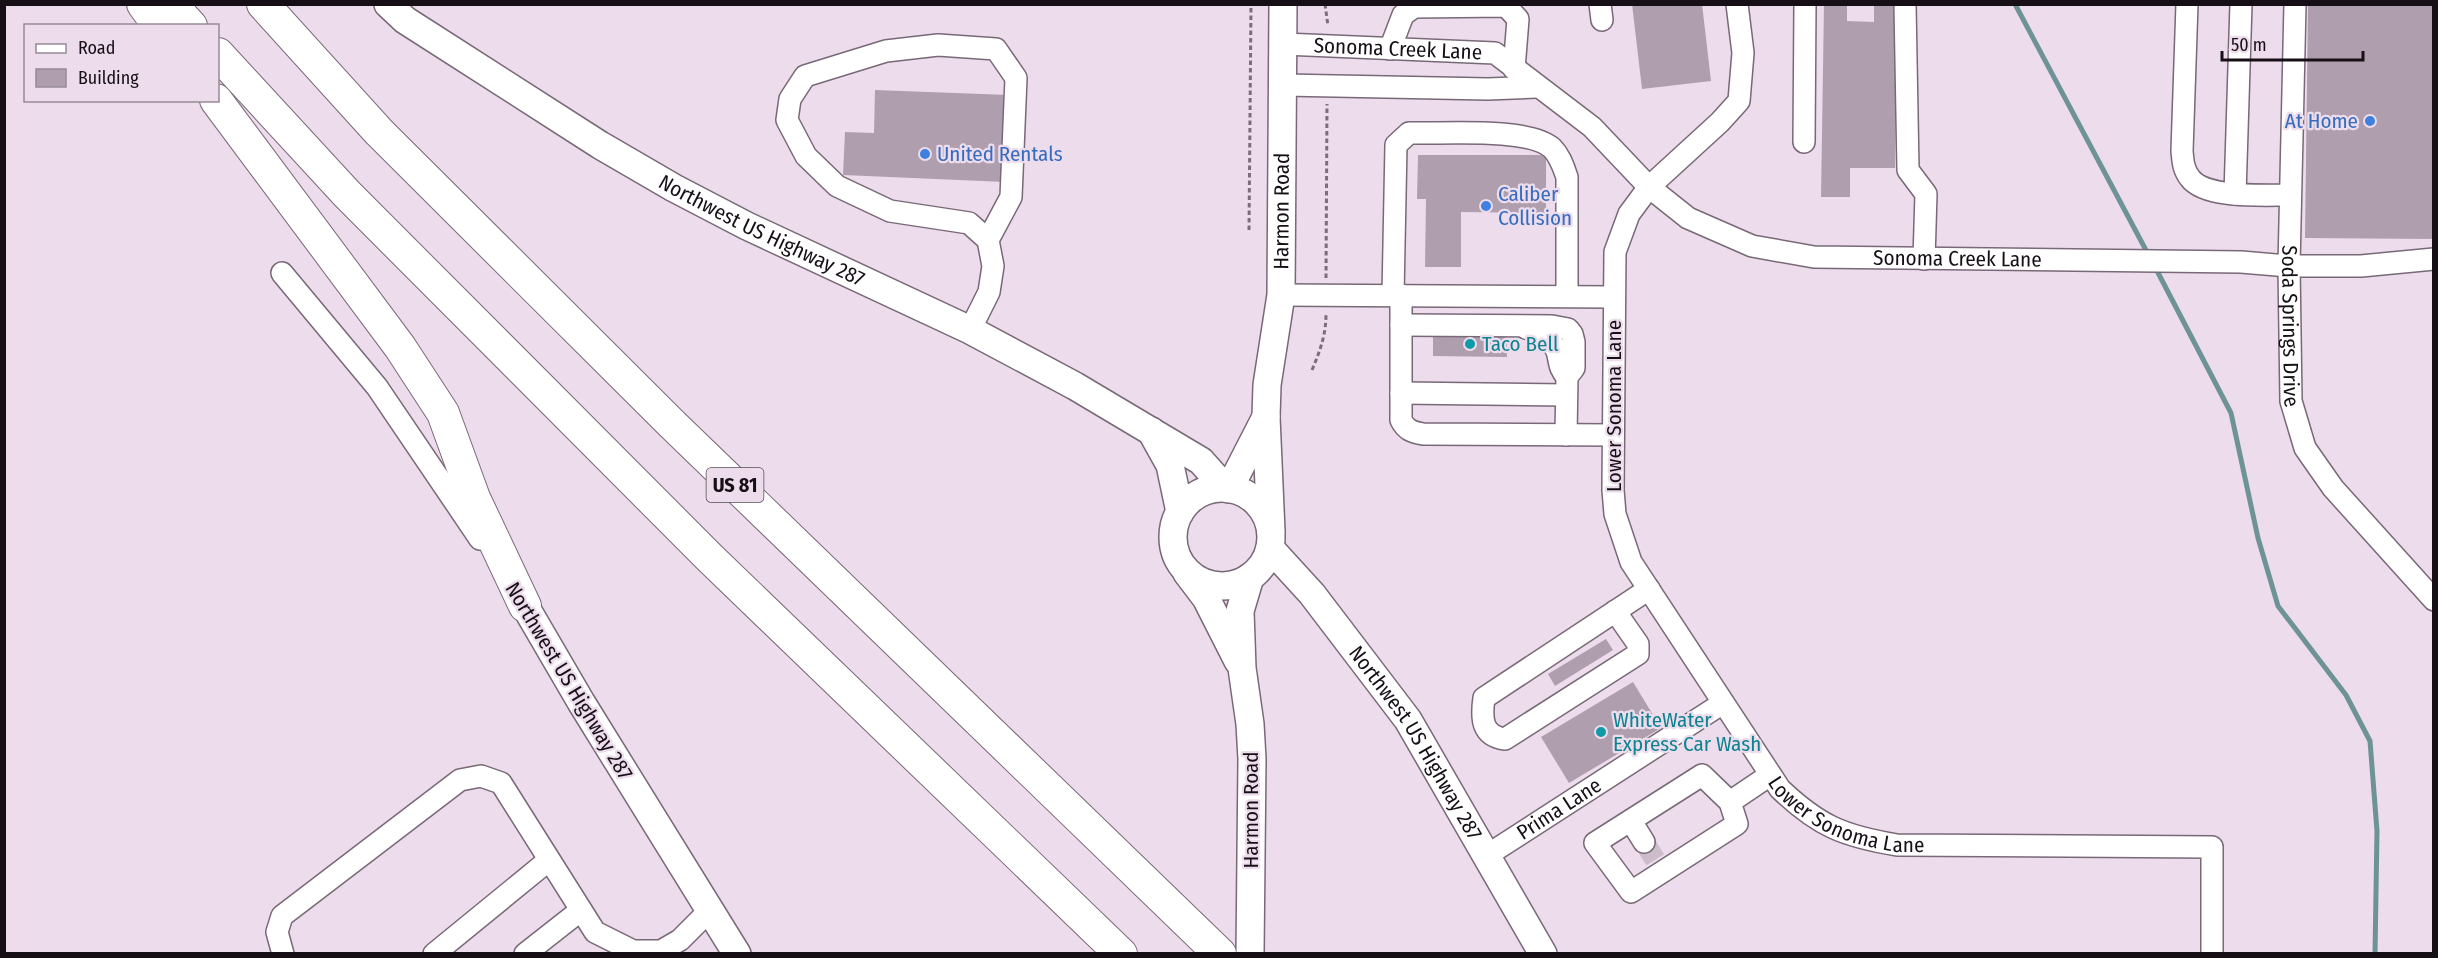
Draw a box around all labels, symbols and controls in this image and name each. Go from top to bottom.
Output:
legend [24,24,219,102]
scale bar [2222,24,2363,62]
street label: Sonoma Creek Lane [1313,32,1483,65]
text: 50 m [2231,34,2267,56]
text: Road [78,37,115,59]
text: Building [78,67,139,89]
place label: At Home [2285,108,2358,134]
marker: At Home [2363,114,2377,128]
place label: United Rentals [937,141,1063,167]
marker: United Rentals [918,147,932,161]
street label: Harmon Road [1268,153,1295,270]
street label: Northwest US Highway 287 [654,169,869,292]
place label: Caliber Collision [1498,181,1572,231]
marker: Caliber Collision [1479,199,1493,213]
street label: Sonoma Creek Lane [1873,245,2042,273]
street label: Soda Springs Drive [2276,245,2305,410]
street label: Lower Sonoma Lane [1601,320,1627,492]
place label: Taco Bell [1482,331,1559,357]
marker: Taco Bell [1463,337,1477,351]
road number: US 81 [706,468,764,502]
street label: Northwest US Highway 287 [500,577,638,785]
street label: Northwest US Highway 287 [1343,641,1487,845]
place label: WhiteWater Express Car Wash [1613,707,1761,757]
marker: WhiteWater Express Car Wash [1594,725,1608,739]
street label: Harmon Road [1238,751,1264,869]
street label: Lower Sonoma Lane [1762,771,1924,858]
street label: Prima Lane [1512,772,1606,846]

